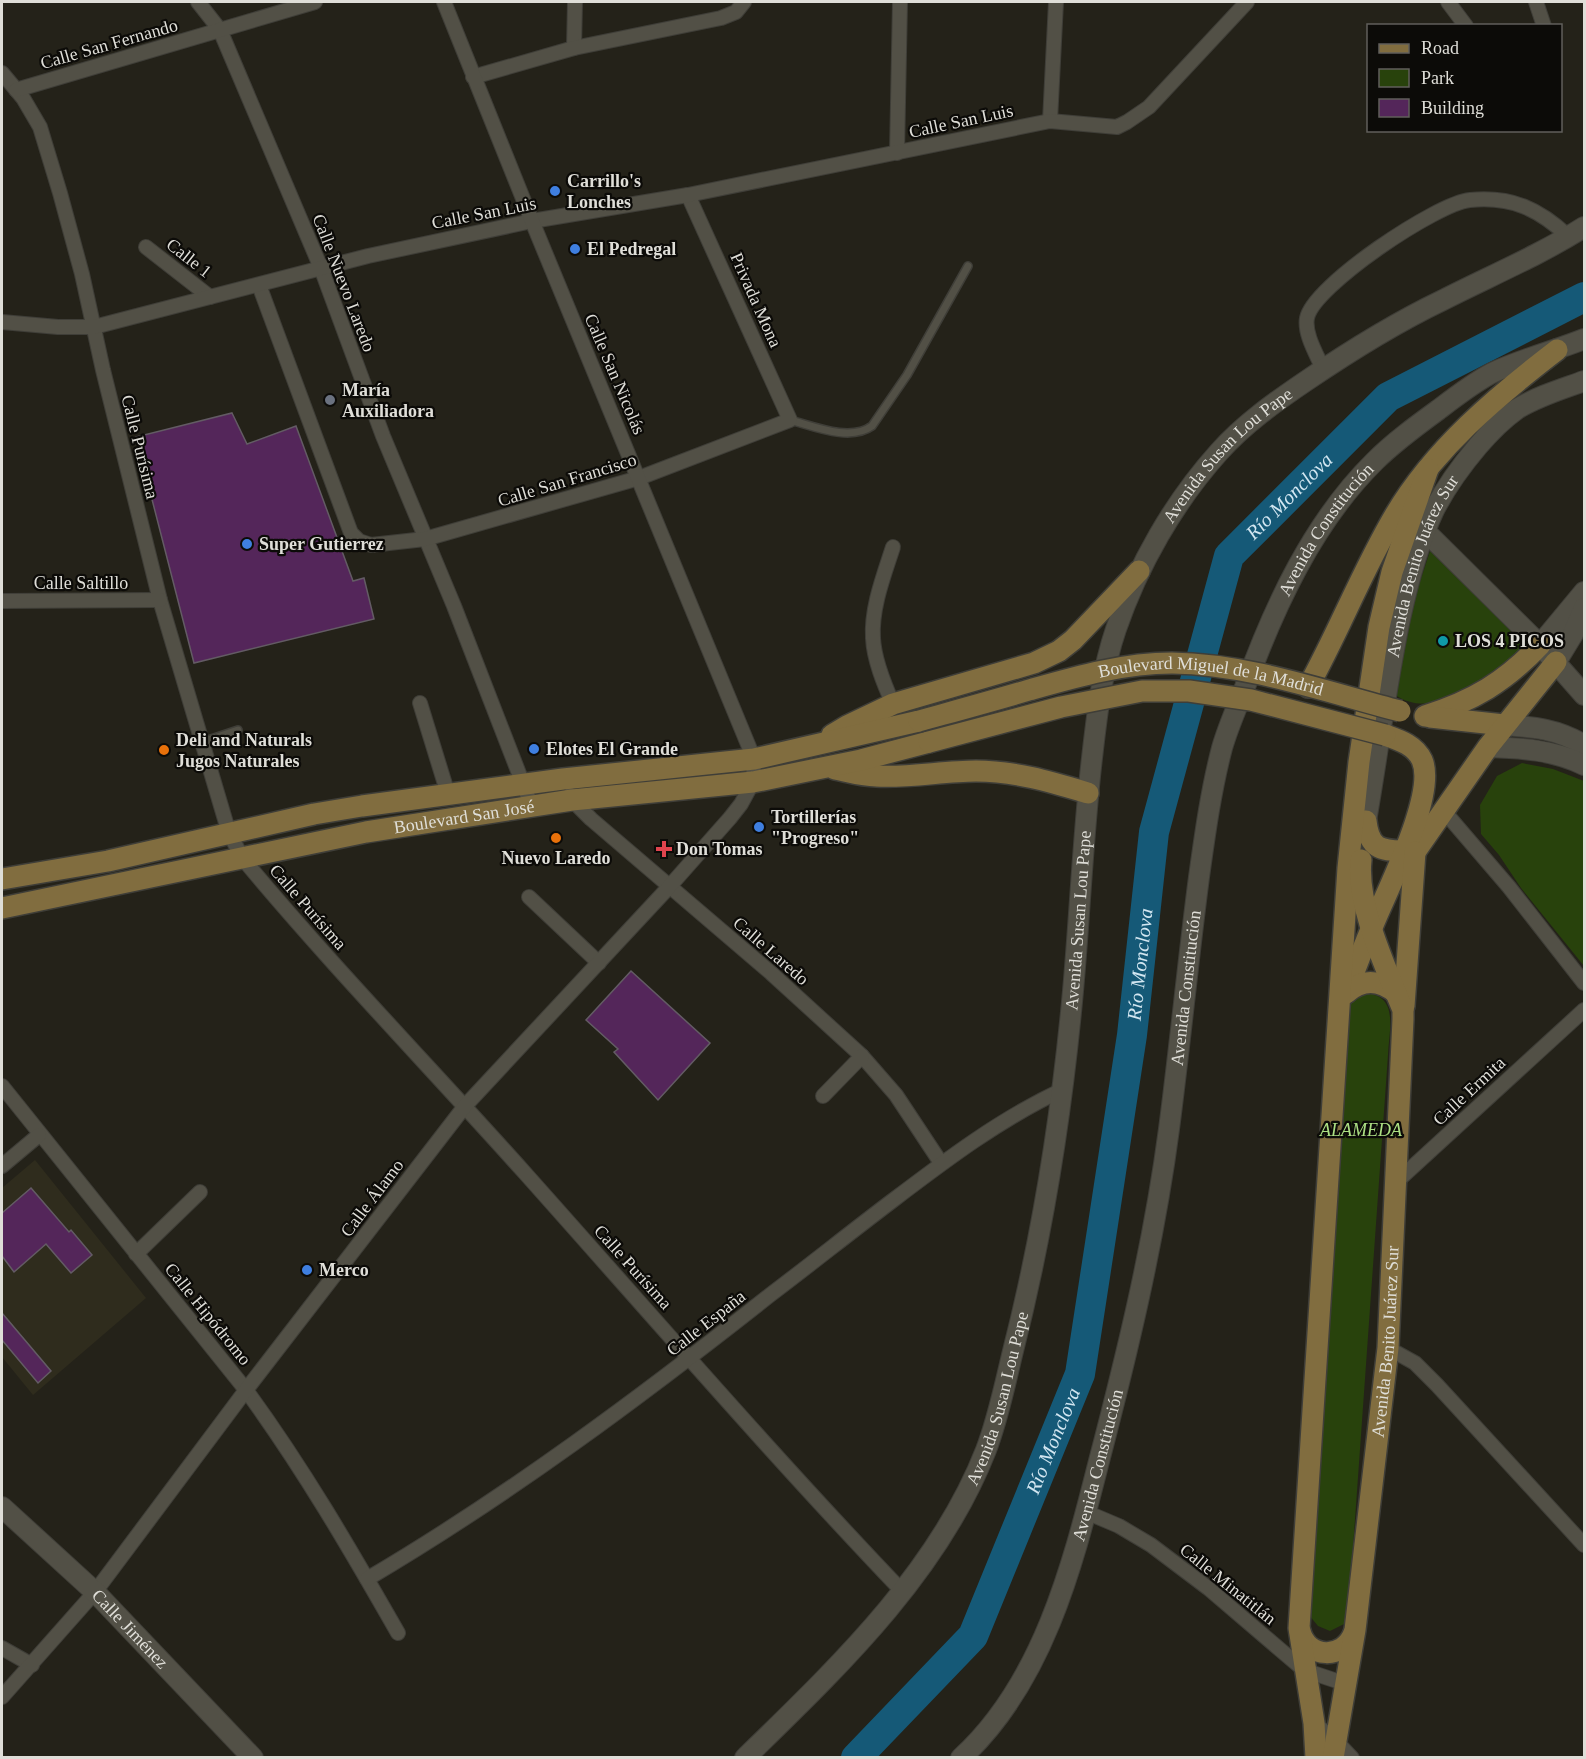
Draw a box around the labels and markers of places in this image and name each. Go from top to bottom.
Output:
place label: Carrillo's Lonches [567,171,641,212]
marker: Carrillo's Lonches [548,184,562,198]
place label: El Pedregal [587,239,676,259]
marker: El Pedregal [568,242,582,256]
place label: María Auxiliadora [342,380,434,421]
marker: María Auxiliadora [323,393,337,407]
place label: Super Gutierrez [259,534,384,554]
marker: Super Gutierrez [240,537,254,551]
place label: LOS 4 PICOS [1455,631,1564,651]
marker: LOS 4 PICOS [1436,634,1450,648]
place label: Deli and Naturals Jugos Naturales [176,730,312,771]
place label: Elotes El Grande [546,739,678,759]
marker: Elotes El Grande [527,742,541,756]
marker: Deli and Naturals Jugos Naturales [157,743,171,757]
place label: Tortillerías "Progreso" [771,807,859,848]
marker: Tortillerías "Progreso" [752,820,766,834]
marker: Nuevo Laredo [549,831,563,845]
place label: Don Tomas [676,839,763,859]
marker: Don Tomas [657,842,671,856]
place label: Nuevo Laredo [501,848,611,868]
place label: Merco [319,1260,369,1280]
marker: Merco [300,1263,314,1277]

